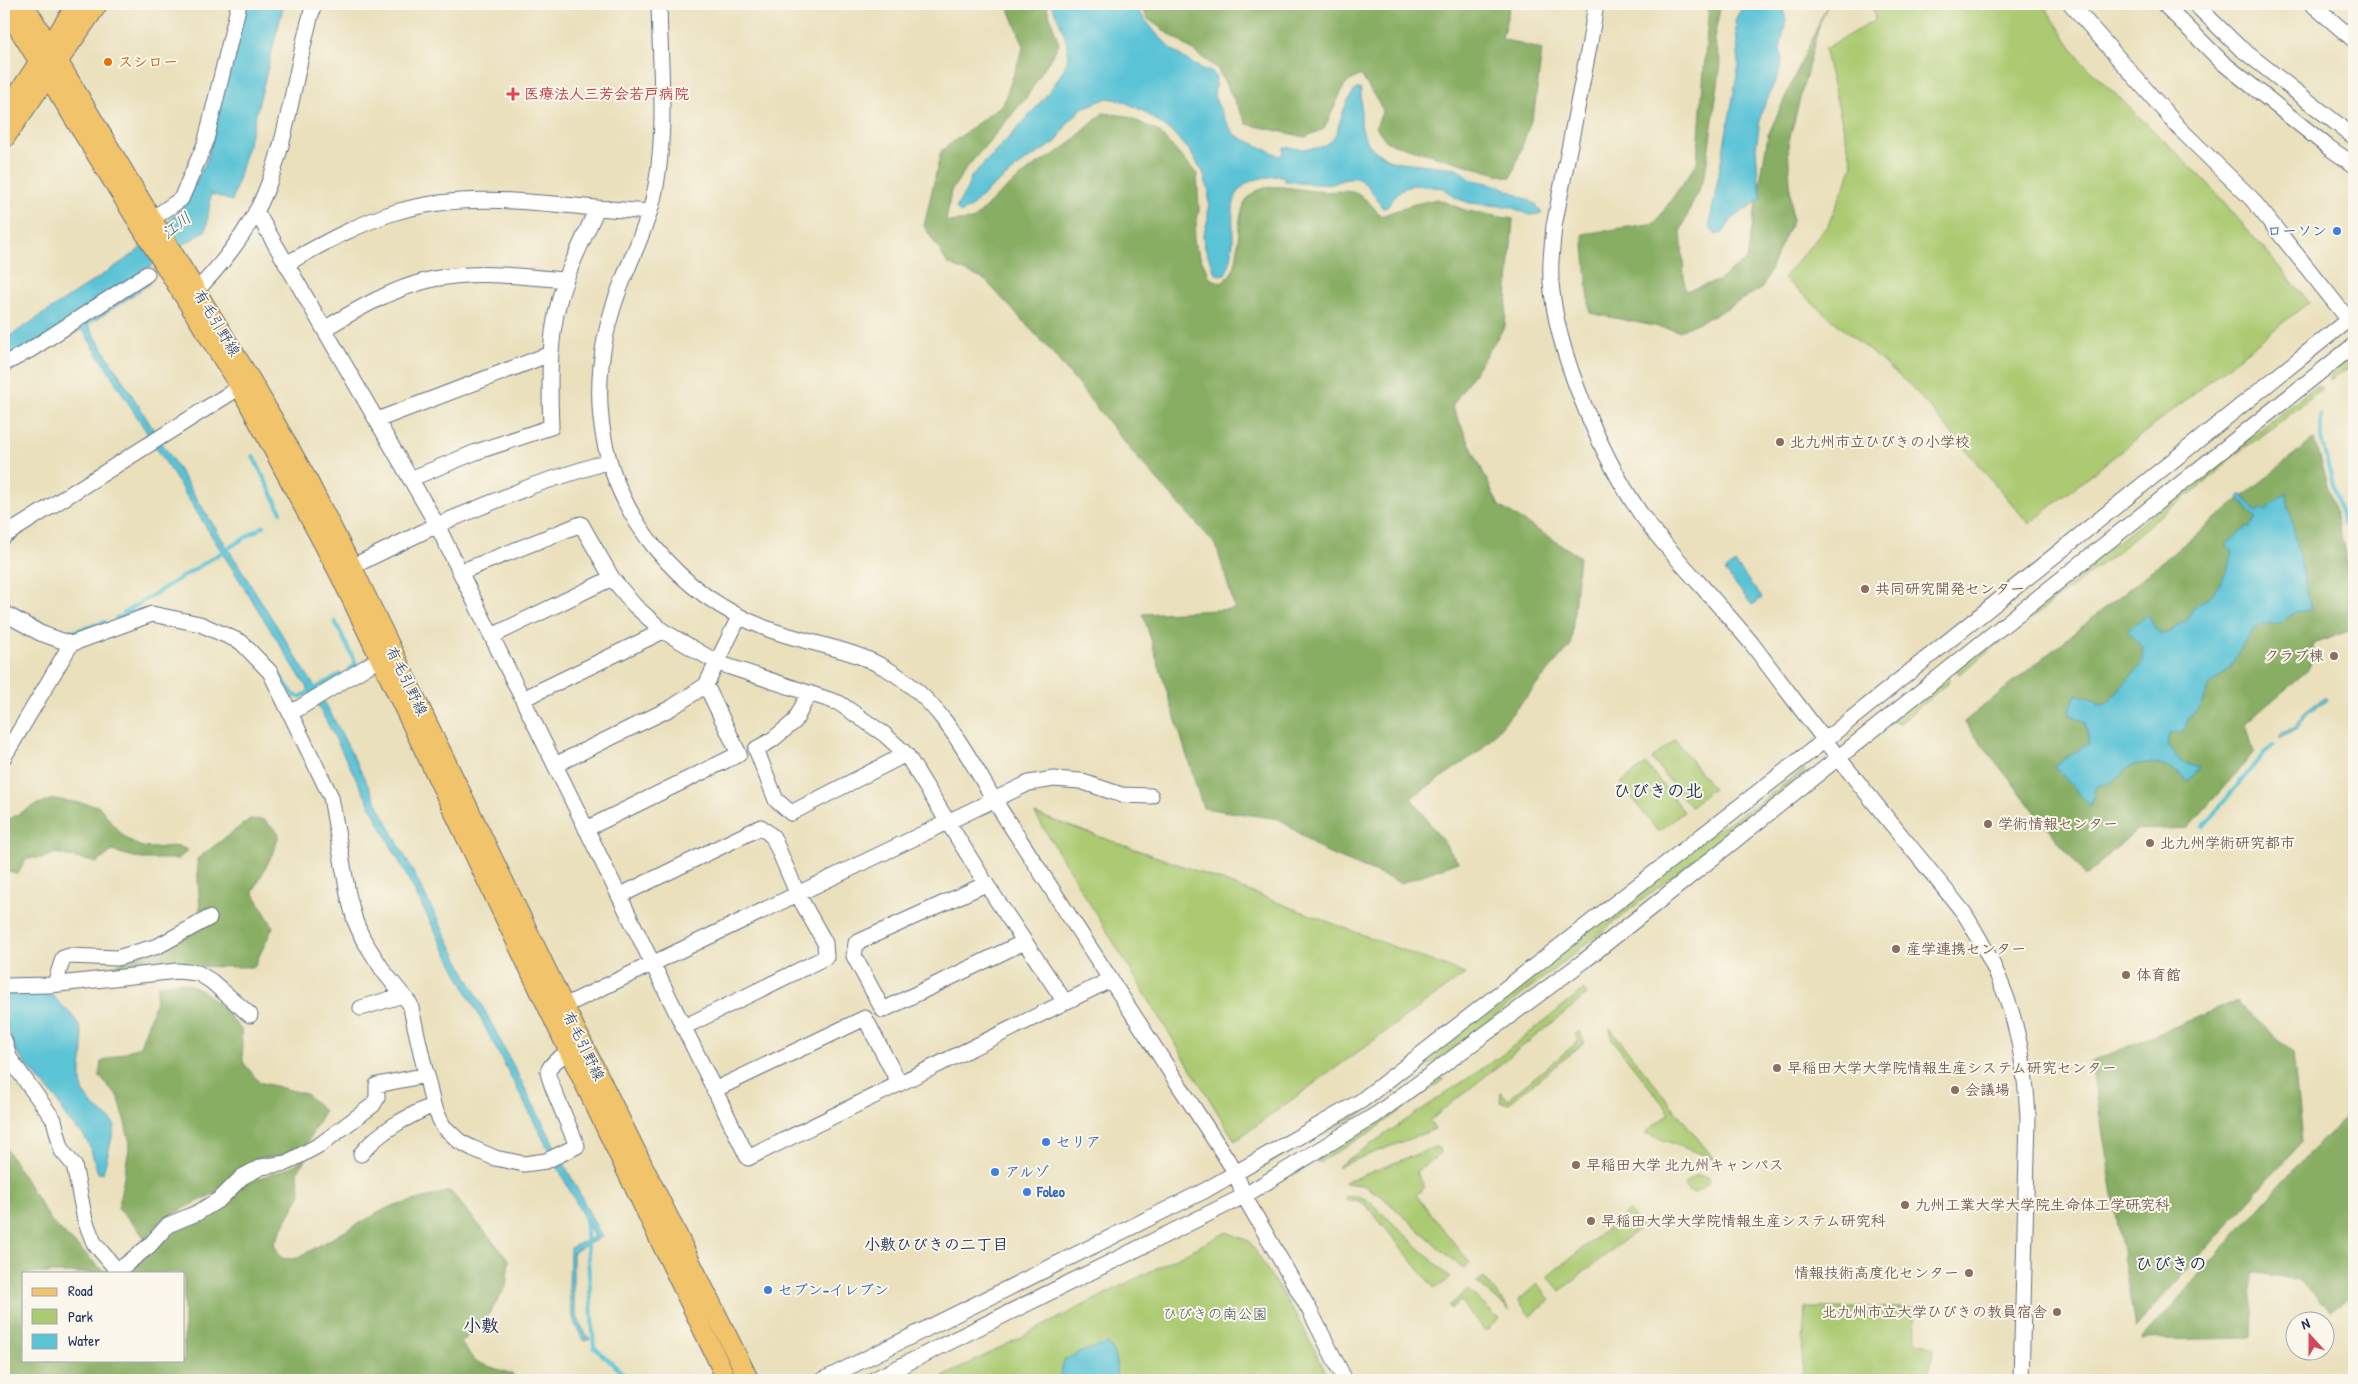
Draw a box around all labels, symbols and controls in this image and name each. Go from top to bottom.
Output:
place label: スシロー [118,51,178,72]
marker: スシロー [102,56,114,68]
place label: 医療法人三芳会若戸病院 [524,83,689,104]
marker: 医療法人三芳会若戸病院 [506,87,520,101]
water label: 江川 [157,206,195,244]
place label: ローソン [2267,220,2327,241]
marker: ローソン [2331,225,2343,237]
street label: 有毛引野線 [189,285,246,360]
place label: 北九州市立ひびきの小学校 [1790,431,1970,452]
marker: 北九州市立ひびきの小学校 [1774,436,1786,448]
place label: 共同研究開発センター [1875,578,2025,599]
marker: 共同研究開発センター [1859,583,1871,595]
street label: 有毛引野線 [382,642,433,719]
place label: クラブ棟 [2264,645,2324,666]
marker: クラブ棟 [2328,650,2340,662]
district label: ひびきの北 [1613,778,1703,803]
place label: 学術情報センター [1998,813,2118,834]
marker: 学術情報センター [1982,818,1994,830]
place label: 北九州学術研究都市 [2160,832,2295,853]
marker: 北九州学術研究都市 [2144,837,2156,849]
place label: 産学連携センター [1906,938,2026,959]
marker: 産学連携センター [1890,943,1902,955]
place label: 体育館 [2136,964,2181,985]
marker: 体育館 [2120,969,2132,981]
street label: 有毛引野線 [559,1007,610,1084]
place label: 早稲田大学大学院情報生産システム研究センター [1787,1057,2117,1078]
marker: 早稲田大学大学院情報生産システム研究センター [1771,1062,1783,1074]
place label: 会議場 [1965,1079,2010,1100]
marker: 会議場 [1949,1084,1961,1096]
place label: セリア [1056,1131,1101,1152]
marker: セリア [1040,1136,1052,1148]
place label: 早稲田大学 北九州キャンパス [1586,1154,1784,1175]
marker: 早稲田大学 北九州キャンパス [1570,1159,1582,1171]
place label: アルゾ [1005,1161,1049,1182]
marker: アルゾ [989,1166,1001,1178]
place label: Foleo [1036,1181,1065,1202]
marker: Foleo [1021,1186,1033,1198]
place label: 九州工業大学大学院生命体工学研究科 [1915,1194,2170,1215]
marker: 九州工業大学大学院生命体工学研究科 [1899,1199,1911,1211]
place label: 早稲田大学大学院情報生産システム研究科 [1601,1210,1886,1231]
marker: 早稲田大学大学院情報生産システム研究科 [1585,1215,1597,1227]
district label: 小敷ひびきの二丁目 [864,1233,1008,1255]
district label: ひびきの [2135,1251,2207,1276]
place label: 情報技術高度化センター [1794,1262,1959,1283]
marker: 情報技術高度化センター [1963,1267,1975,1279]
legend [22,1272,185,1362]
place label: セブン-イレブン [778,1279,889,1300]
text: Road [68,1280,93,1301]
marker: セブン-イレブン [762,1284,774,1296]
place label: 北九州市立大学ひびきの教員宿舎 [1822,1301,2047,1322]
park label: ひびきの南公園 [1162,1303,1268,1324]
text: Park [68,1306,93,1327]
marker: 北九州市立大学ひびきの教員宿舎 [2051,1306,2063,1318]
north arrow [2286,1312,2336,1362]
district label: 小敷 [463,1313,499,1338]
text: N [2298,1313,2313,1334]
text: Water [68,1330,100,1351]

